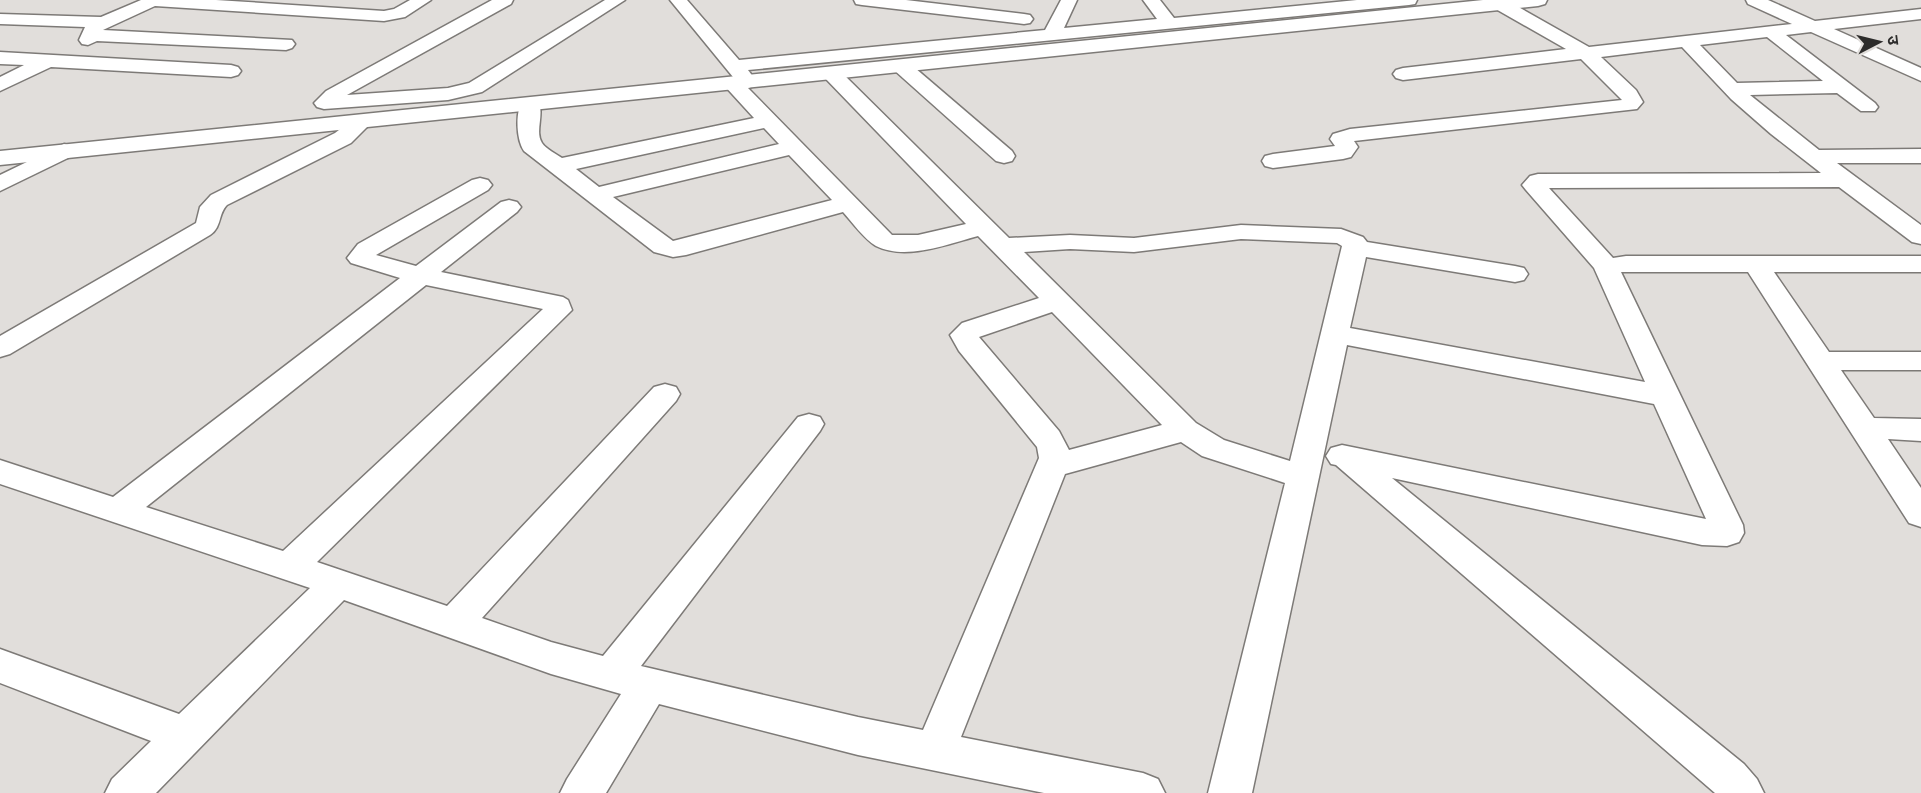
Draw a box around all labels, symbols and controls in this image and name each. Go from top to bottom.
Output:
north arrow [1849,12,1909,72]
text: उ [1882,34,1905,47]

